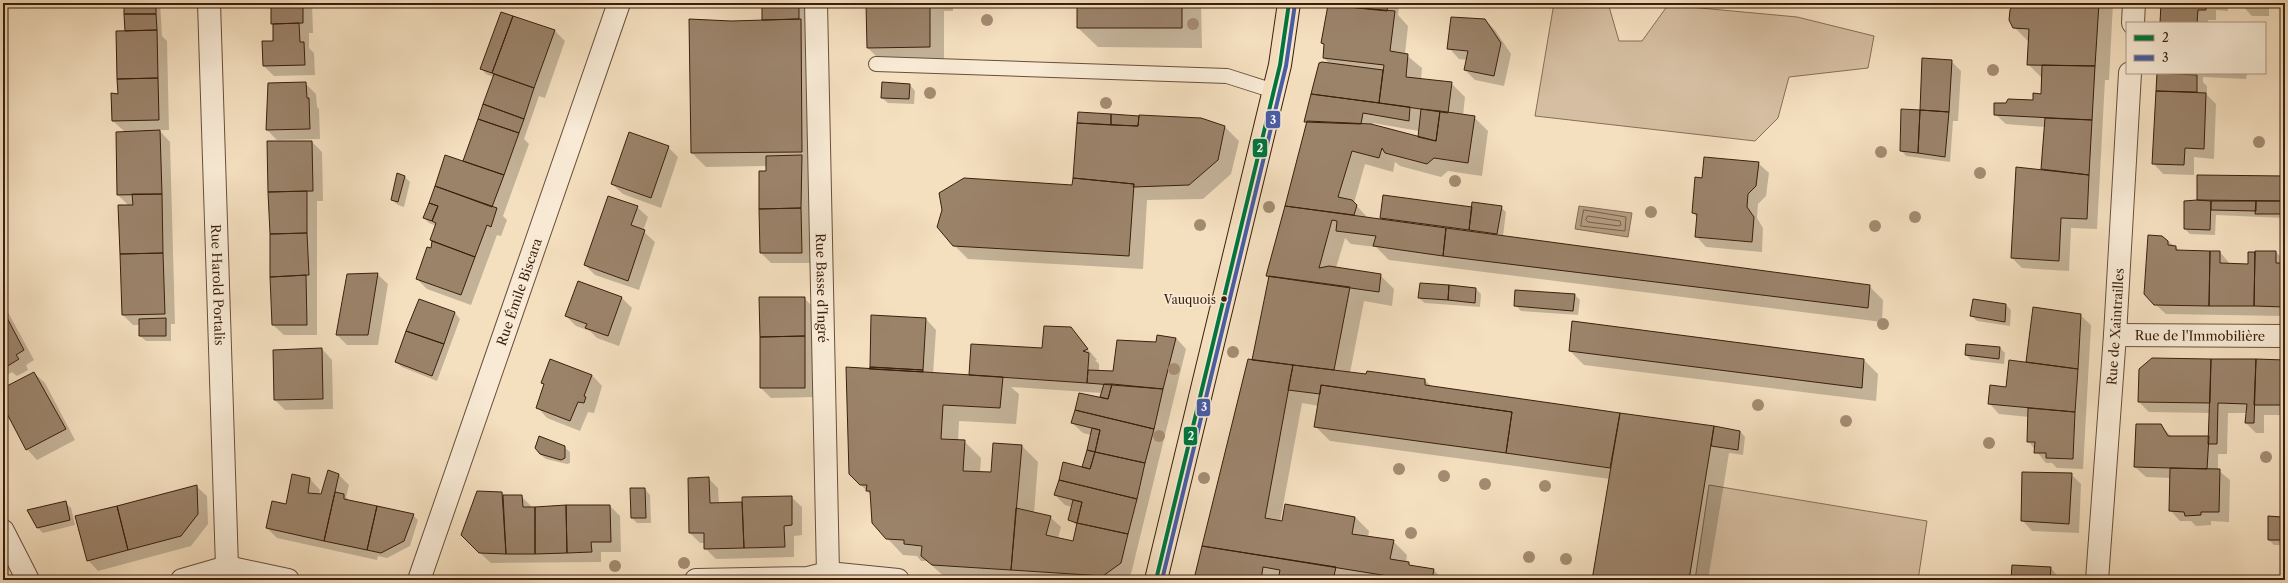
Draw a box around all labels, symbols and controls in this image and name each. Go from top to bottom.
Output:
legend [2126,22,2266,74]
text: 2 [2162,30,2169,45]
text: 3 [2162,50,2169,65]
line badge: 3 [1265,110,1281,129]
text: 3 [1270,113,1276,127]
line badge: 2 [1252,138,1268,158]
text: 2 [1257,141,1264,155]
street label: Rue Harold Portalis [208,224,228,346]
street label: Rue Basse d'Ingré [813,233,831,343]
street label: Rue Émile Biscara [493,236,545,348]
street label: Rue de Xaintrailles [2103,267,2127,386]
place label: Vauquois [1163,292,1216,307]
marker: Vauquois [1219,294,1229,304]
street label: Rue de l'Immobilière [2135,327,2265,344]
line badge: 3 [1196,398,1211,417]
text: 3 [1201,400,1207,414]
line badge: 2 [1183,426,1198,446]
text: 2 [1188,429,1195,443]

